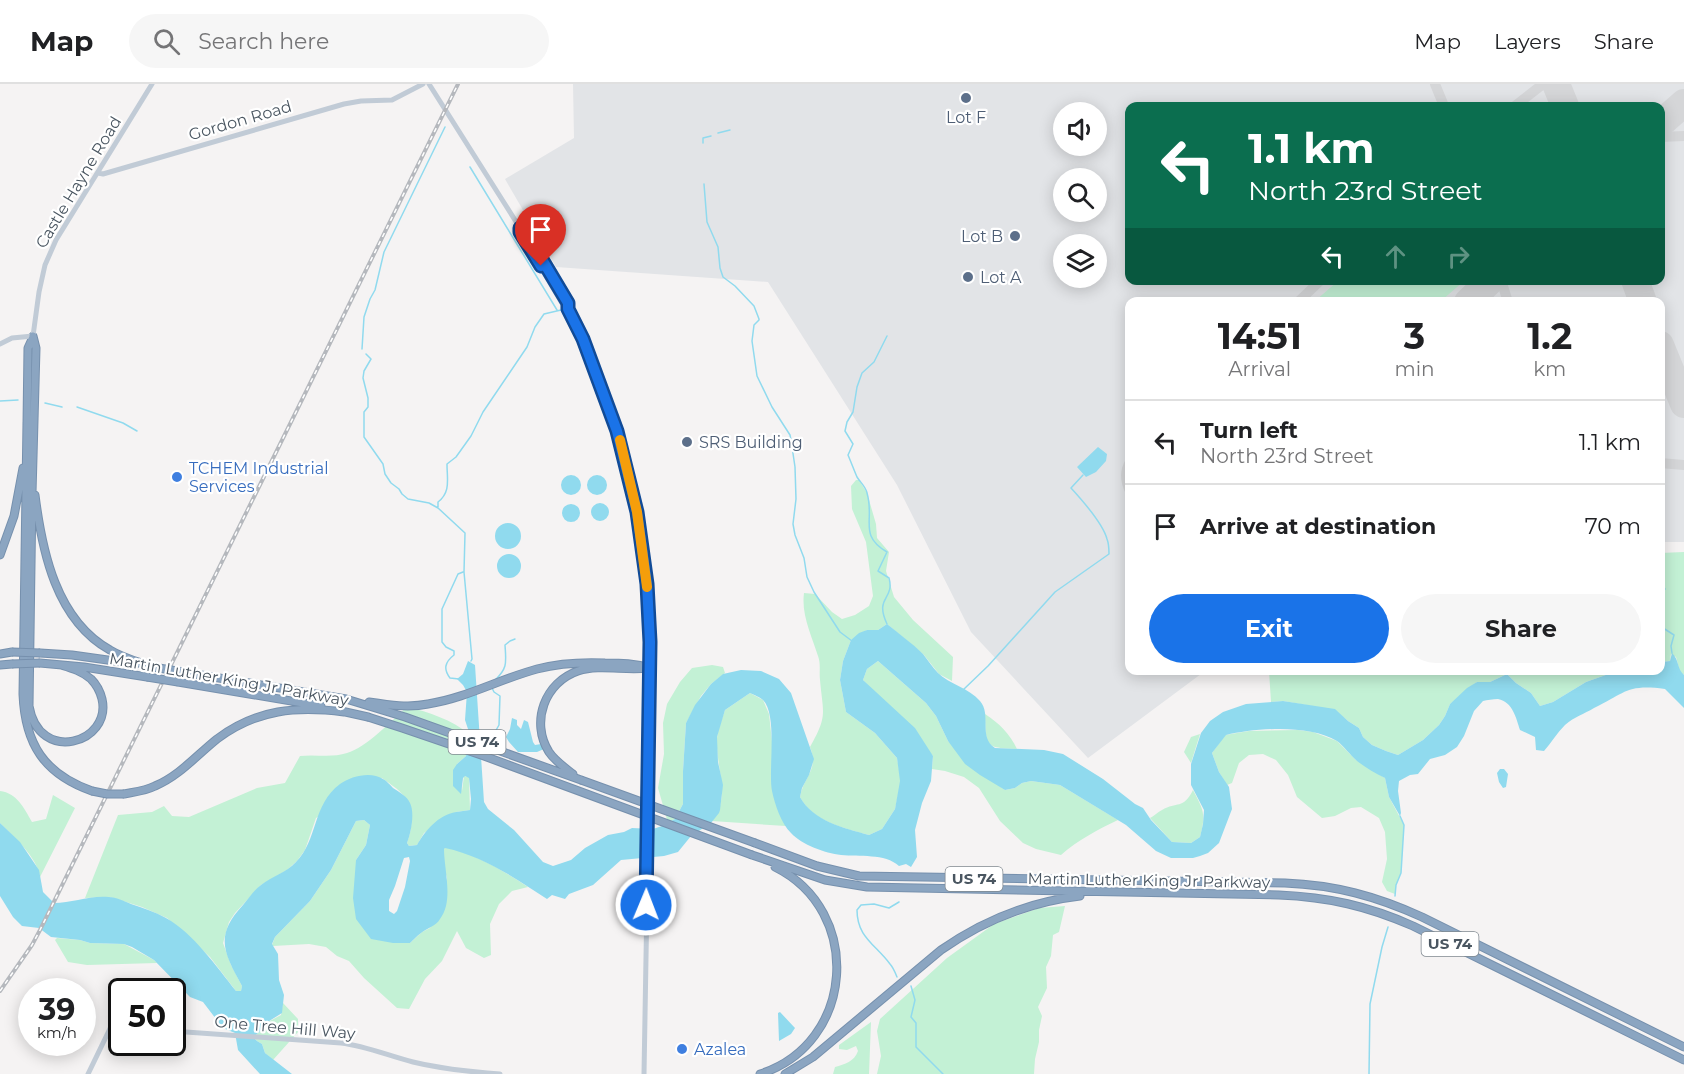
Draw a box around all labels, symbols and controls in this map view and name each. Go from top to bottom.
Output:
search box [129,14,549,68]
text: Map [30,24,93,58]
icon: search [150,25,183,58]
text: Search here [198,28,329,55]
text: Map [1414,29,1461,54]
text: Layers [1494,29,1561,54]
text: Share [1594,29,1654,54]
marker: Lot F [959,91,973,105]
street label: Gordon Road [186,97,294,144]
map controls [1053,102,1107,288]
button: sound [1053,102,1107,156]
place label: Lot F [946,108,986,127]
street label: Castle Hayne Road [32,113,125,252]
text: 1.1 km [1248,122,1375,174]
icon: left [1149,126,1227,204]
button: search [1053,168,1107,222]
text: North 23rd Street [1248,174,1482,207]
pin [515,204,566,266]
icon: arrive [524,213,557,246]
place label: Lot B [961,227,1003,246]
marker: Lot B [1008,229,1022,243]
button: layers [1053,234,1107,288]
icon: left [1316,240,1349,273]
icon: ahead [1379,240,1412,273]
icon: right [1442,240,1475,273]
place label: Lot A [980,268,1022,287]
marker: Lot A [961,270,975,284]
text: 14:51 [1218,314,1302,358]
text: 3 [1404,314,1425,358]
text: 1.2 [1527,314,1572,358]
text: Arrival [1228,357,1291,381]
text: min [1394,357,1435,381]
text: km [1533,357,1566,381]
text: Turn left [1200,417,1298,444]
icon: left [1149,426,1182,459]
text: 1.1 km [1579,429,1641,456]
place label: SRS Building [699,433,803,452]
marker: SRS Building [680,435,694,449]
text: North 23rd Street [1200,444,1374,468]
place label: TCHEM Industrial Services [189,459,328,496]
marker: TCHEM Industrial Services [170,470,184,484]
icon: arrive [1149,510,1182,543]
text: Arrive at destination [1200,513,1436,540]
text: 70 m [1585,513,1641,540]
button: Exit [1149,594,1389,663]
button: Share [1401,594,1641,663]
street label: Martin Luther King Jr Parkway [108,649,350,710]
road number: US 74 [448,730,506,754]
road number: US 74 [946,867,1002,891]
street label: Martin Luther King Jr Parkway [1027,869,1271,892]
position arrow [614,873,678,937]
road number: US 74 [1422,932,1478,956]
speed limit sign: 50 [108,978,186,1056]
text: 39 [39,991,75,1028]
street label: One Tree Hill Way [214,1012,357,1043]
text: km/h [37,1023,77,1042]
place label: Azalea [694,1040,746,1059]
marker: Azalea [675,1042,689,1056]

